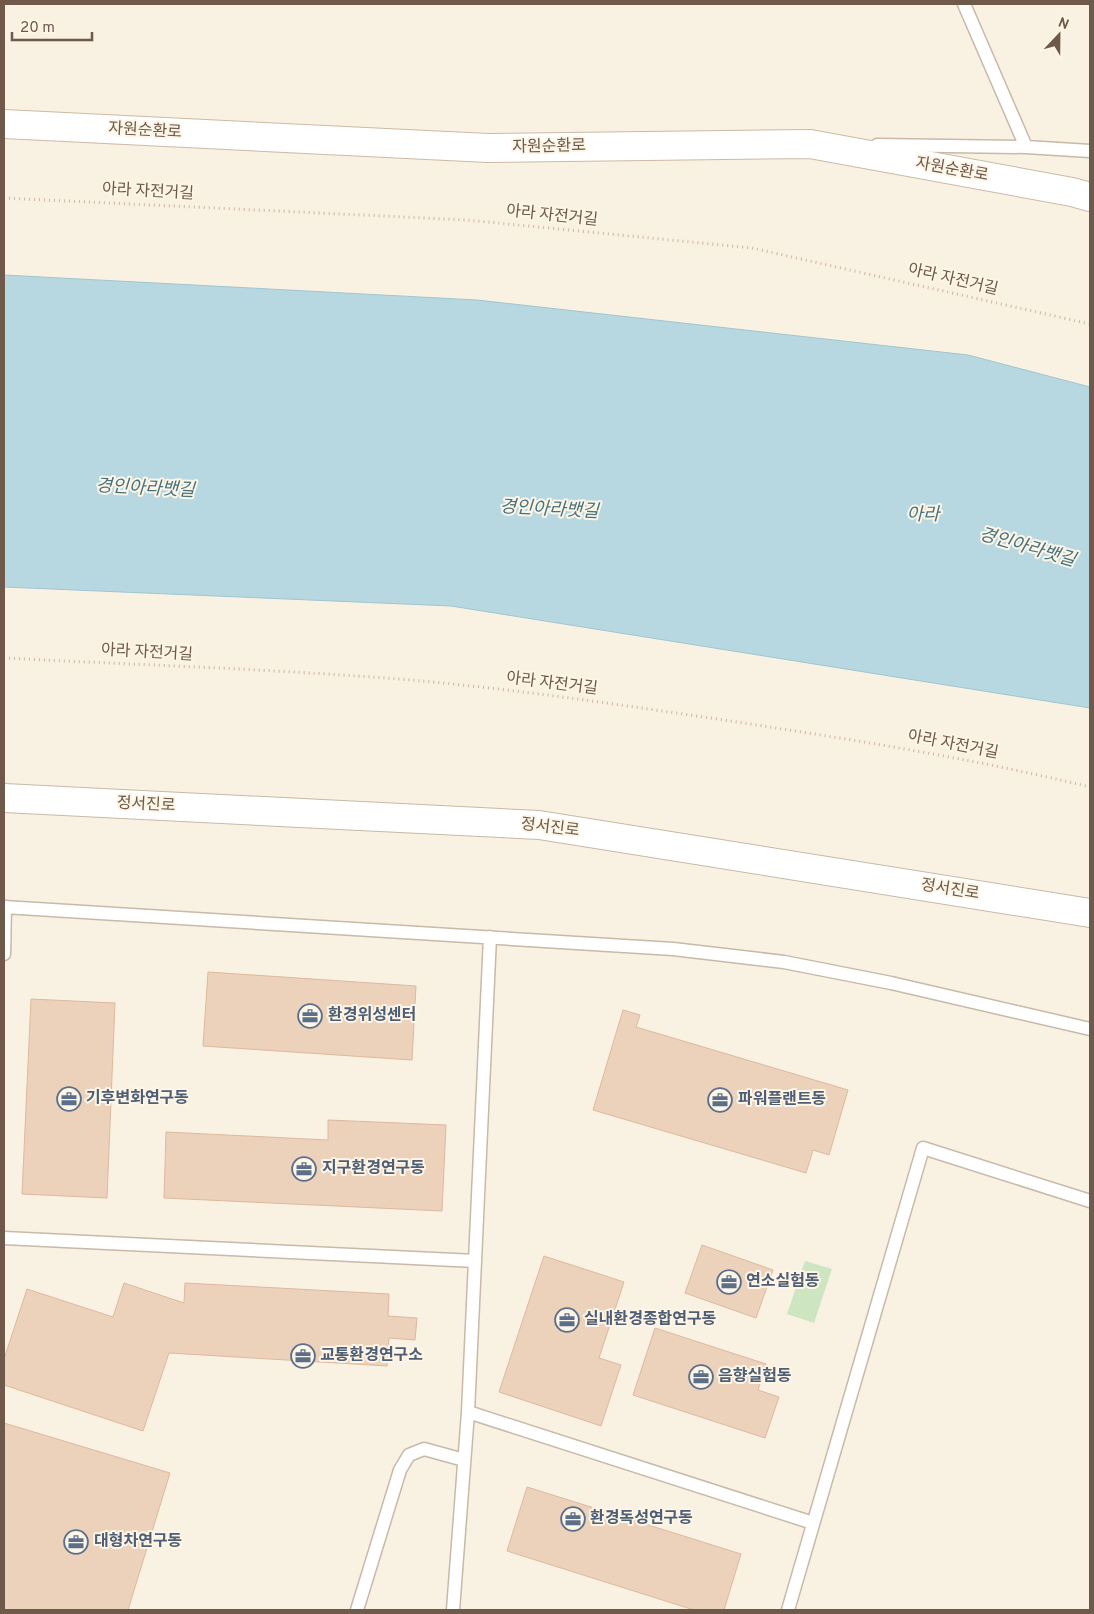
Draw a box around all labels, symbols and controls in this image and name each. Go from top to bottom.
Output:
scale bar [12,10,92,42]
north arrow [1034,10,1084,60]
text: N [1055,15,1071,34]
text: 20 m [20,19,55,38]
street label: 자원순환로 [108,119,183,143]
street label: 자원순환로 [512,136,586,158]
street label: 자원순환로 [914,154,990,186]
street label: 아라 자전거길 [101,180,195,204]
street label: 아라 자전거길 [505,201,599,231]
street label: 아라 자전거길 [906,260,1000,300]
water label: 경인아라뱃길 [95,475,197,503]
water label: 경인아라뱃길 [499,496,601,524]
water label: 아라 [906,504,942,527]
water label: 경인아라뱃길 [976,523,1079,573]
street label: 아라 자전거길 [100,641,194,665]
street label: 아라 자전거길 [505,668,599,700]
street label: 아라 자전거길 [906,726,1000,764]
street label: 정서진로 [116,793,176,817]
street label: 정서진로 [520,814,581,842]
street label: 정서진로 [919,876,981,905]
office icon: 환경위성센터 [297,1003,323,1029]
place label: 환경위성센터 [328,1005,416,1026]
office icon: 기후변화연구동 [56,1086,82,1112]
office icon: 파워플랜트동 [707,1087,733,1113]
place label: 기후변화연구동 [86,1089,189,1109]
place label: 파워플랜트동 [738,1090,826,1110]
office icon: 지구환경연구동 [291,1156,317,1182]
place label: 지구환경연구동 [322,1158,425,1179]
office icon: 연소실험동 [716,1269,742,1295]
place label: 연소실험동 [746,1271,820,1292]
office icon: 실내환경종합연구동 [554,1307,580,1333]
place label: 실내환경종합연구동 [584,1309,716,1330]
office icon: 교통환경연구소 [290,1343,316,1369]
place label: 교통환경연구소 [320,1345,423,1366]
office icon: 음향실험동 [688,1364,714,1390]
place label: 음향실험동 [718,1366,792,1387]
office icon: 환경독성연구동 [560,1506,586,1532]
place label: 환경독성연구동 [590,1508,693,1529]
office icon: 대형차연구동 [63,1529,89,1555]
place label: 대형차연구동 [94,1532,182,1552]

